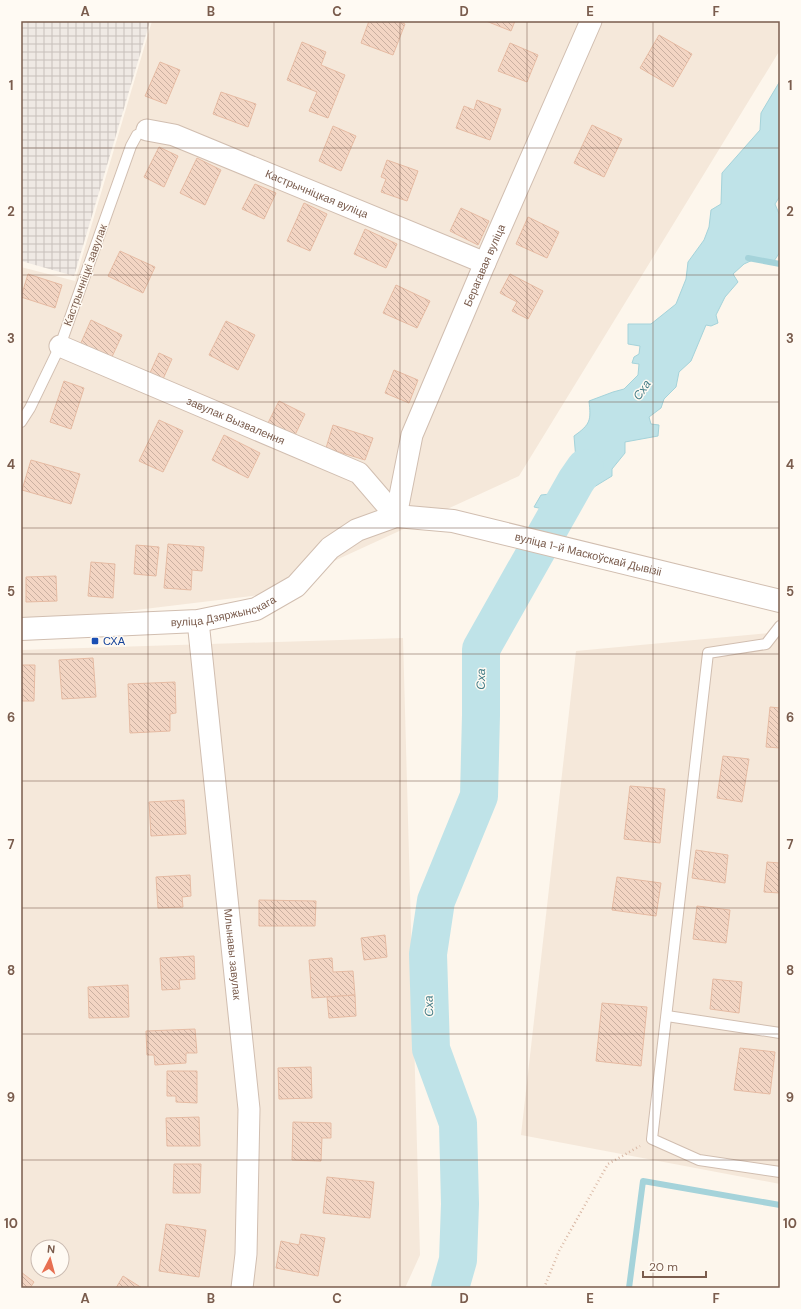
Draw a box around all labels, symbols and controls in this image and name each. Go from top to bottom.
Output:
text: A [80,3,90,20]
text: B [207,3,215,20]
text: C [332,3,342,20]
text: D [459,3,469,20]
text: E [586,3,594,20]
text: F [712,3,720,20]
text: 1 [9,77,13,94]
text: 1 [788,77,792,94]
street label: Кастрычніцкая вуліца [263,166,371,222]
text: 2 [7,203,15,220]
text: 2 [786,203,794,220]
street label: Берагавая вуліца [460,221,509,309]
street label: Кастрычніцкі завулак [60,222,110,328]
text: 3 [7,330,15,347]
text: 3 [786,330,794,347]
water label: Сха [629,376,655,403]
street label: завулак Вызвалення [185,394,287,448]
text: 4 [7,456,15,473]
text: 4 [786,456,794,473]
street label: вуліца 1-й Маскоўскай Дывізіі [514,529,663,579]
text: 5 [7,583,15,600]
text: 5 [786,583,794,600]
street label: вуліца Дзяржынскага [171,592,279,629]
place label: СХА [103,634,126,648]
marker: СХА [90,636,100,646]
water label: Сха [473,668,489,690]
text: 6 [7,709,15,726]
text: 6 [786,709,794,726]
text: 7 [8,836,15,853]
text: 7 [787,836,794,853]
street label: Млынавы завулак [221,908,245,1001]
text: 8 [7,962,15,979]
text: 8 [786,962,794,979]
water label: Сха [421,995,437,1017]
text: 9 [7,1089,15,1106]
text: 9 [786,1089,794,1106]
text: 10 [4,1215,18,1232]
text: 10 [783,1215,797,1232]
north arrow [30,1239,70,1279]
text: N [46,1242,56,1256]
scale bar [643,1253,706,1279]
text: 20 m [649,1259,678,1275]
text: A [80,1290,90,1307]
text: B [207,1290,215,1307]
text: C [332,1290,342,1307]
text: D [459,1290,469,1307]
text: E [586,1290,594,1307]
text: F [712,1290,720,1307]

